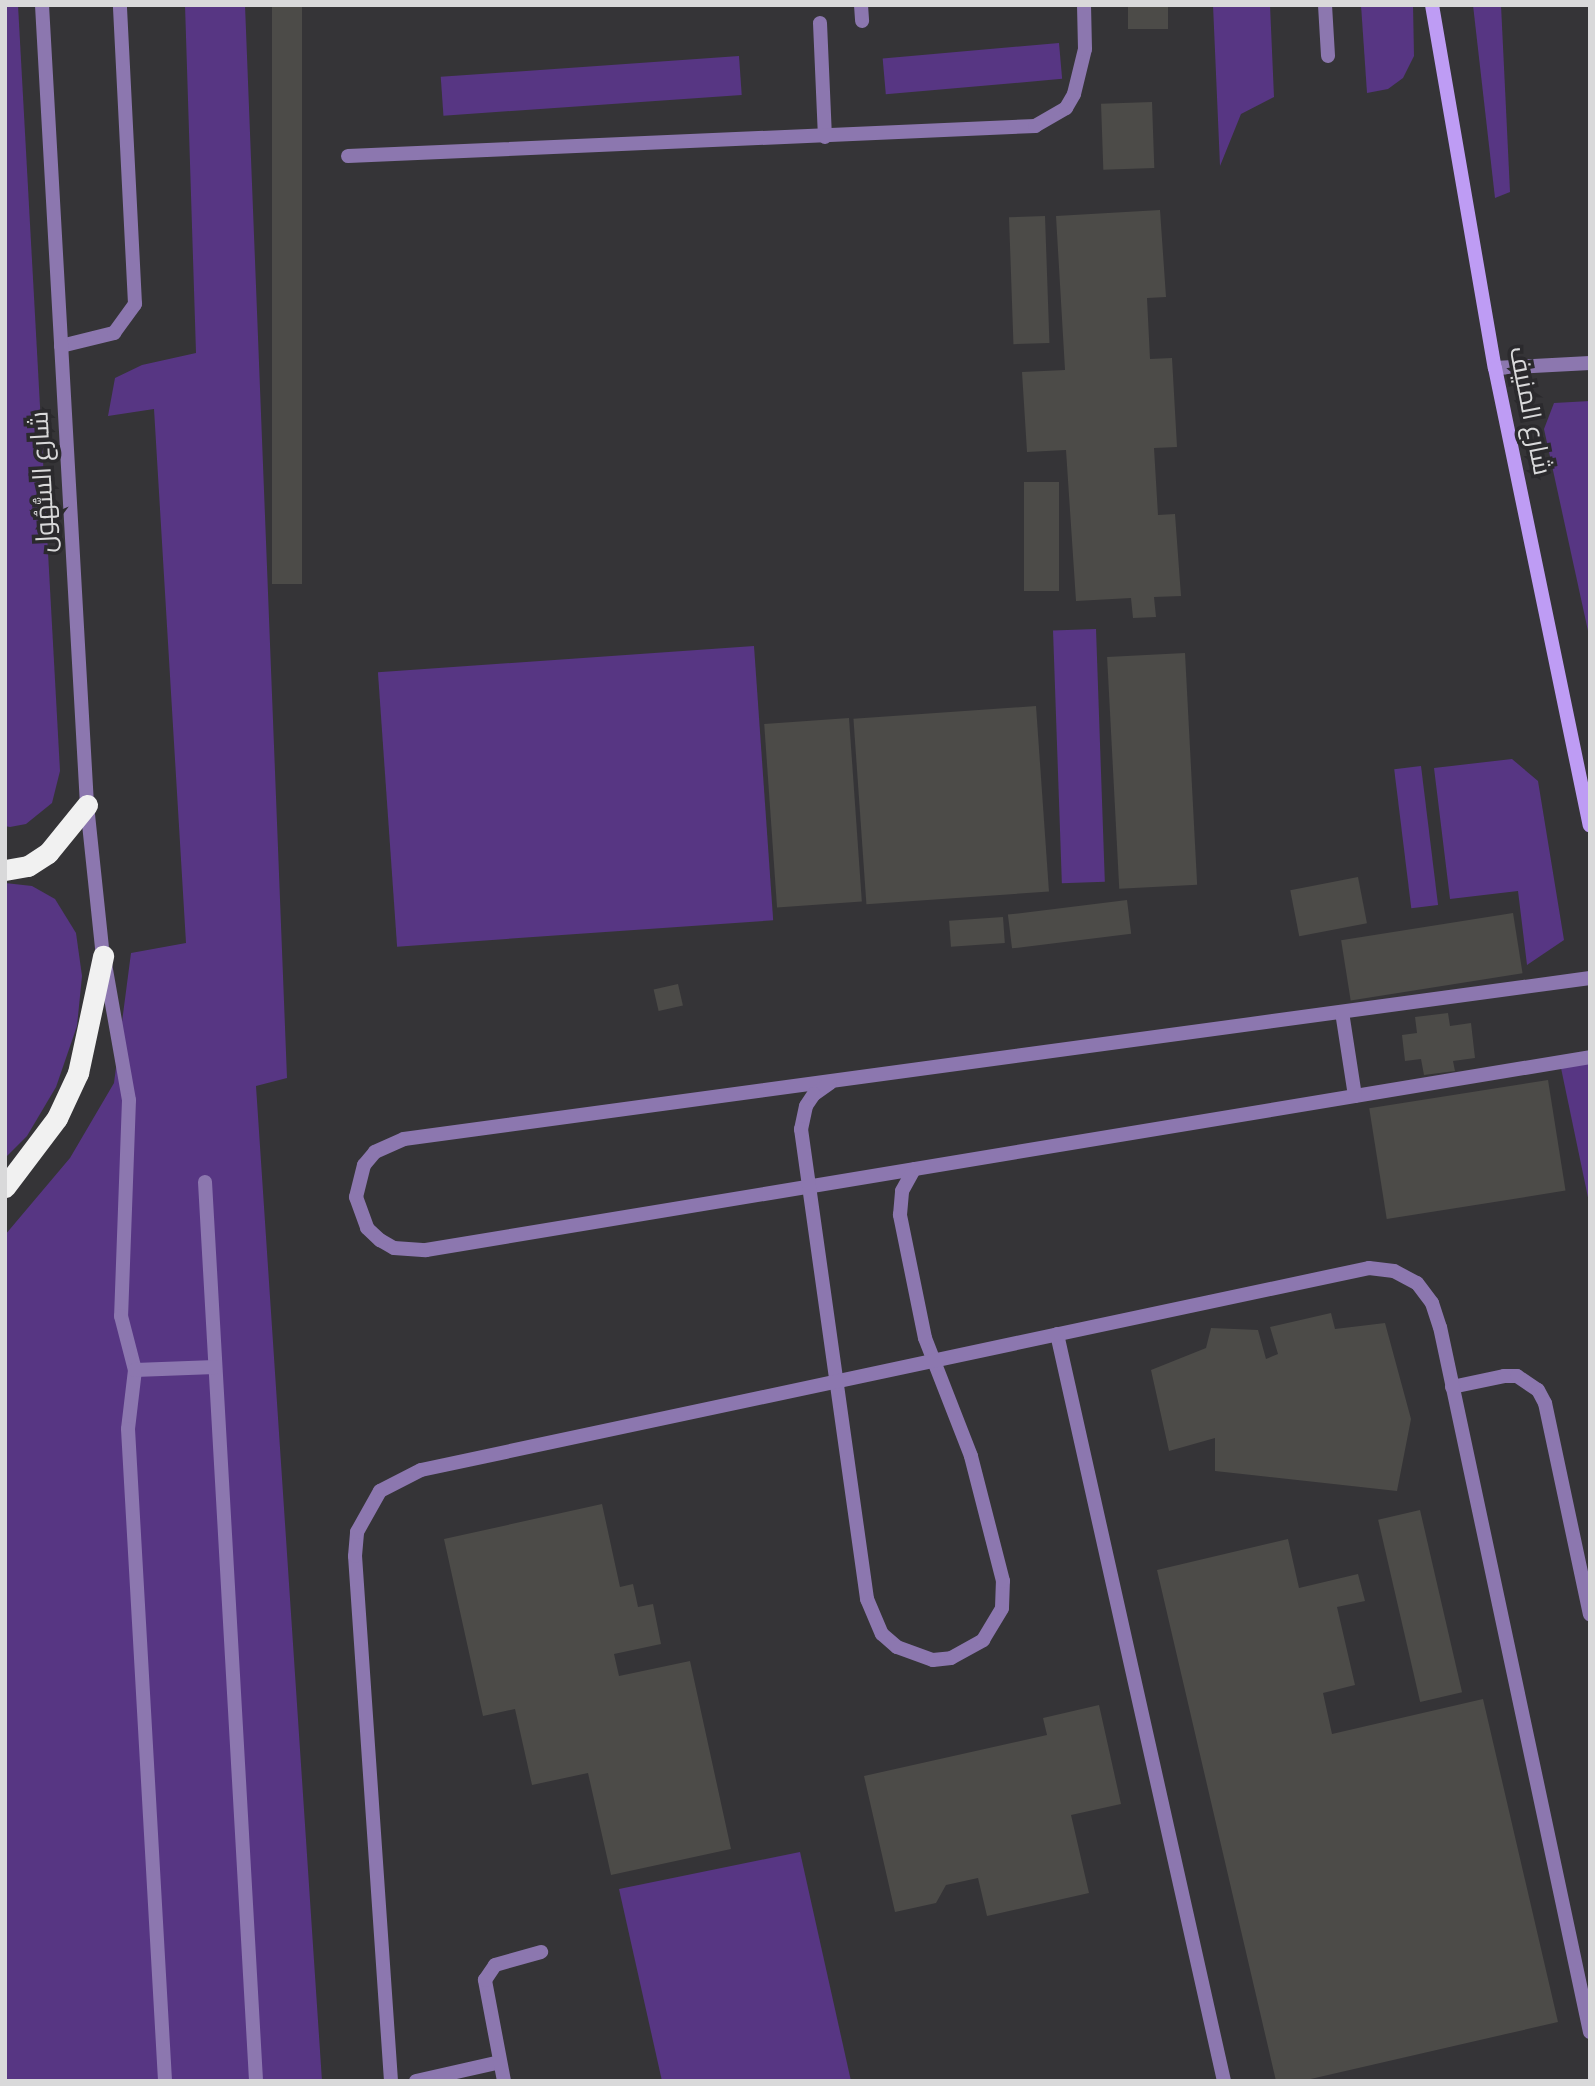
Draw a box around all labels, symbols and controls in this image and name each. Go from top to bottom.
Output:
street label: شارع المنيف [1501,344,1557,478]
street label: شارع السُّهُول [25,410,63,554]

